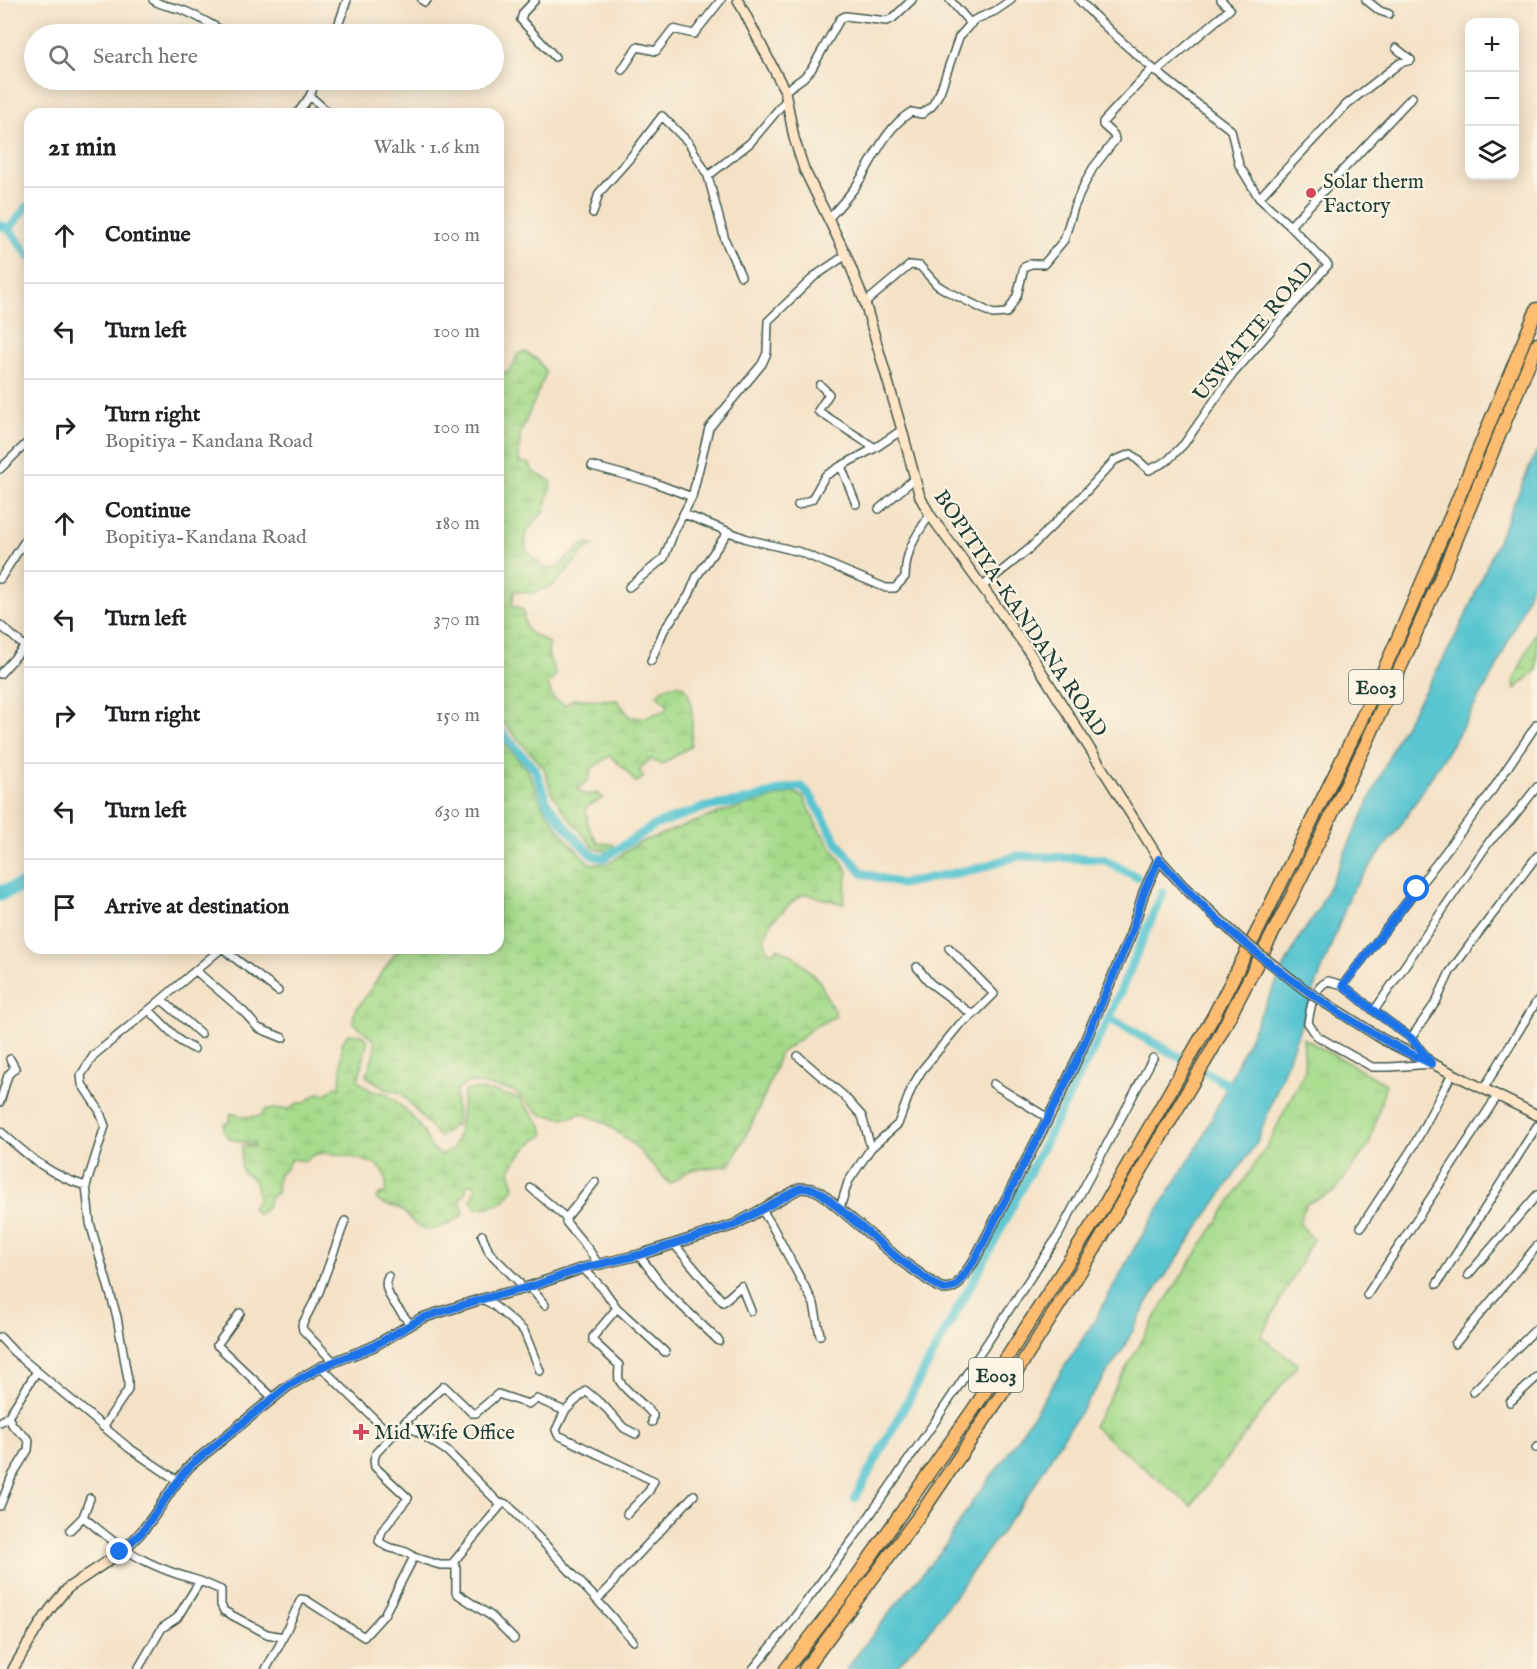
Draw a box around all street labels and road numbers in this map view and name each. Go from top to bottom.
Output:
street label: USWATTE ROAD [1188,256,1321,408]
street label: BOPITIYA-KANDANA ROAD [927,485,1113,743]
road number: E003 [1349,670,1403,704]
road number: E003 [969,1358,1023,1392]

